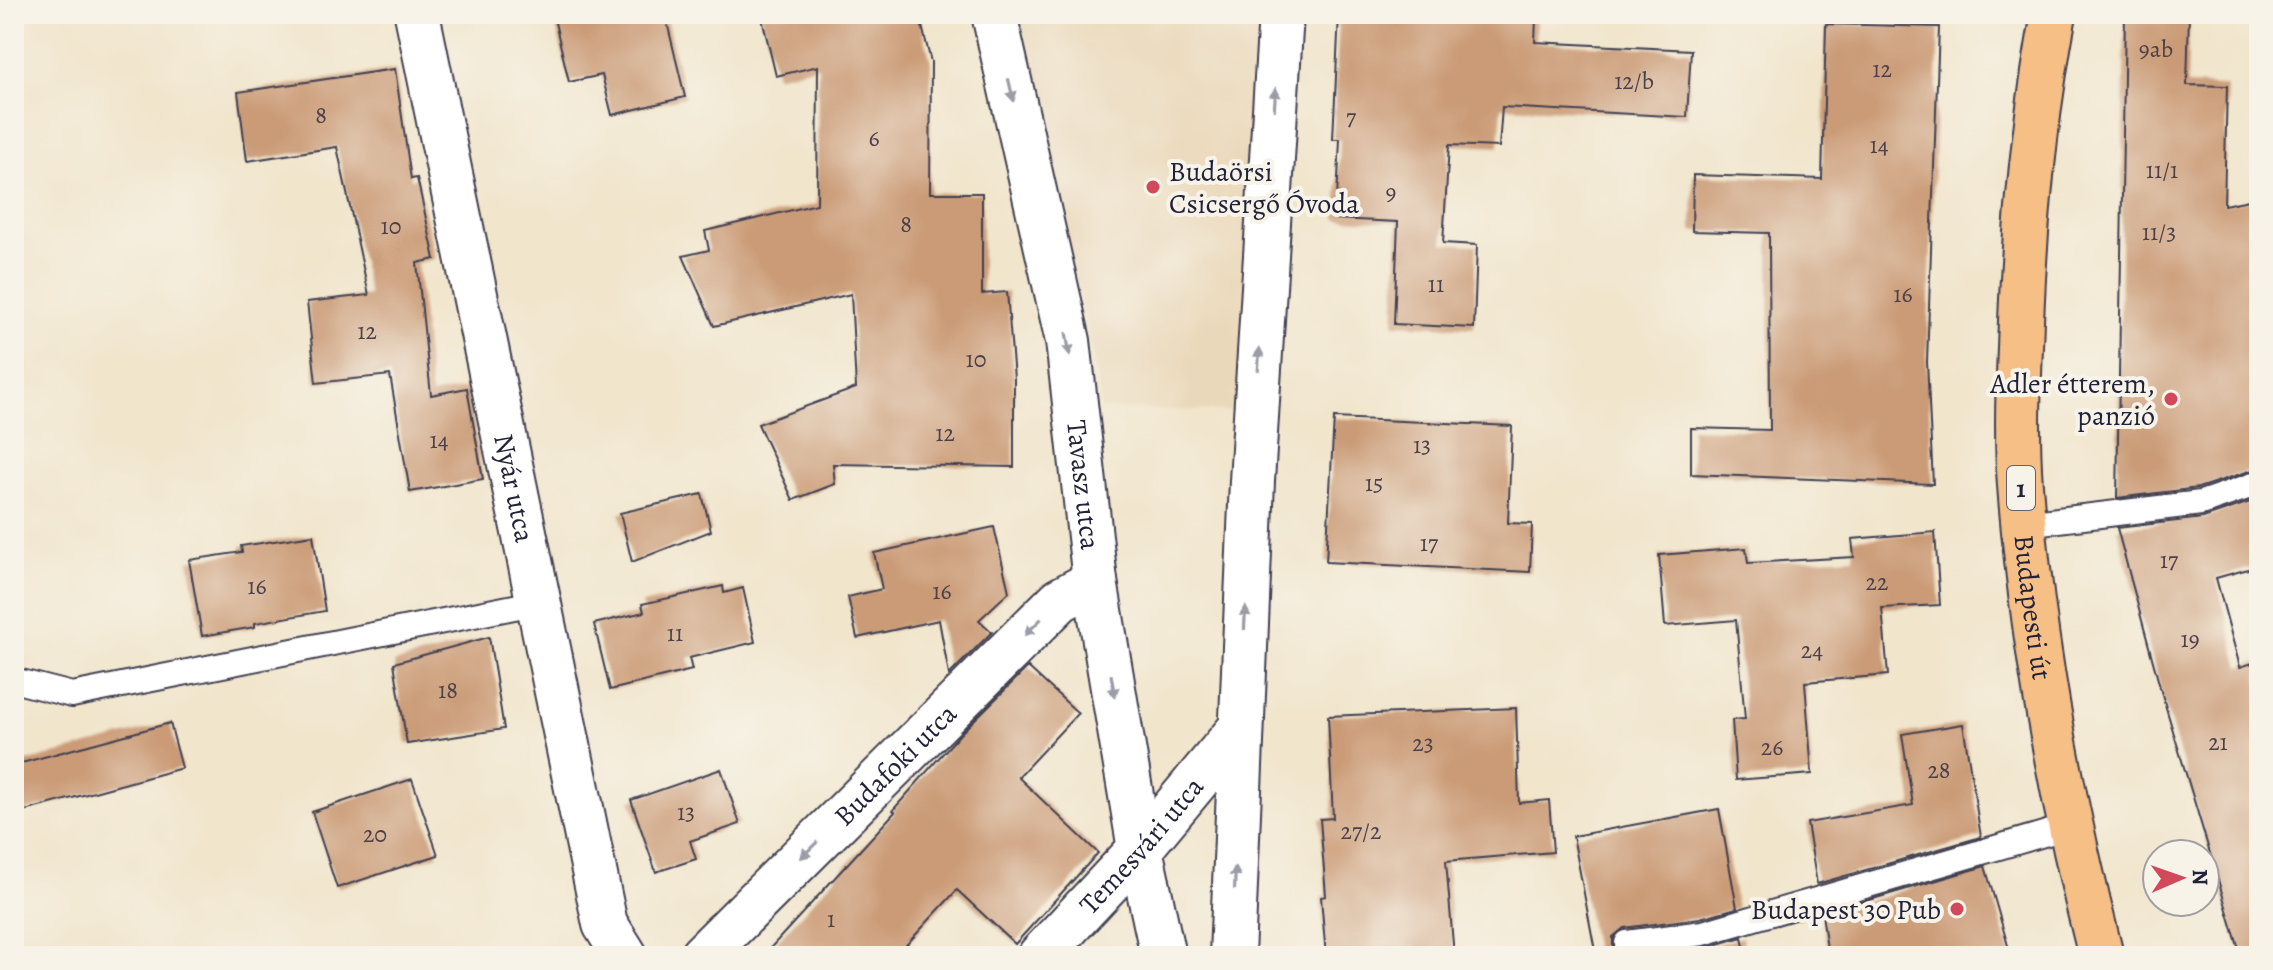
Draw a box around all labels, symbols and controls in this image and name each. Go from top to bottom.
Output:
house number: 9ab [2139,33,2173,65]
house number: 12 [1872,53,1892,85]
house number: 12/b [1614,65,1654,97]
one-way arrow [1006,78,1018,103]
one-way arrow [1269,86,1282,111]
house number: 8 [315,99,327,131]
house number: 7 [1346,101,1357,133]
house number: 6 [868,122,880,154]
house number: 14 [1869,129,1889,161]
place label: Budaörsi Csicsergő Óvoda [1169,153,1359,223]
house number: 11/1 [2146,154,2178,186]
house number: 9 [1386,176,1396,208]
marker: Budaörsi Csicsergő Óvoda [1144,178,1162,196]
house number: 8 [900,208,912,240]
house number: 10 [381,210,402,242]
house number: 11/3 [2142,216,2176,248]
house number: 11 [1428,268,1444,300]
house number: 16 [1893,278,1913,310]
house number: 12 [357,315,377,347]
one-way arrow [1062,332,1075,357]
house number: 10 [966,343,987,375]
one-way arrow [1253,346,1266,371]
place label: Adler étterem, panzió [1989,365,2155,435]
marker: Adler étterem, panzió [2162,390,2180,408]
house number: 12 [935,417,955,449]
street label: Tavasz utca [1057,418,1109,552]
house number: 14 [429,424,449,456]
house number: 13 [1413,429,1431,461]
street label: Nyár utca [484,431,544,546]
road number: 1 [2007,466,2035,510]
house number: 15 [1365,467,1383,499]
house number: 17 [1420,527,1439,559]
street label: Budapesti út [2004,533,2061,682]
house number: 17 [2160,544,2179,576]
house number: 22 [1866,566,1888,598]
house number: 16 [247,570,267,602]
house number: 16 [932,575,952,607]
one-way arrow [1239,605,1252,630]
house number: 11 [667,617,683,649]
one-way arrow [1024,617,1043,636]
house number: 19 [2180,623,2200,655]
house number: 24 [1801,634,1823,666]
house number: 18 [438,674,458,706]
one-way arrow [1107,674,1119,699]
street label: Budafoki utca [826,695,965,834]
house number: 21 [2208,726,2228,758]
house number: 23 [1412,727,1434,759]
house number: 26 [1761,731,1783,763]
house number: 28 [1927,754,1951,786]
street label: Temesvári utca [1071,769,1213,923]
house number: 13 [677,796,695,828]
house number: 27/2 [1341,815,1381,847]
house number: 20 [363,818,387,850]
north arrow [2141,838,2221,918]
one-way arrow [800,840,819,859]
one-way arrow [1228,865,1241,890]
text: N [2185,869,2215,886]
place label: Budapest 30 Pub [1751,891,1941,929]
marker: Budapest 30 Pub [1948,900,1966,918]
house number: 1 [827,903,835,935]

